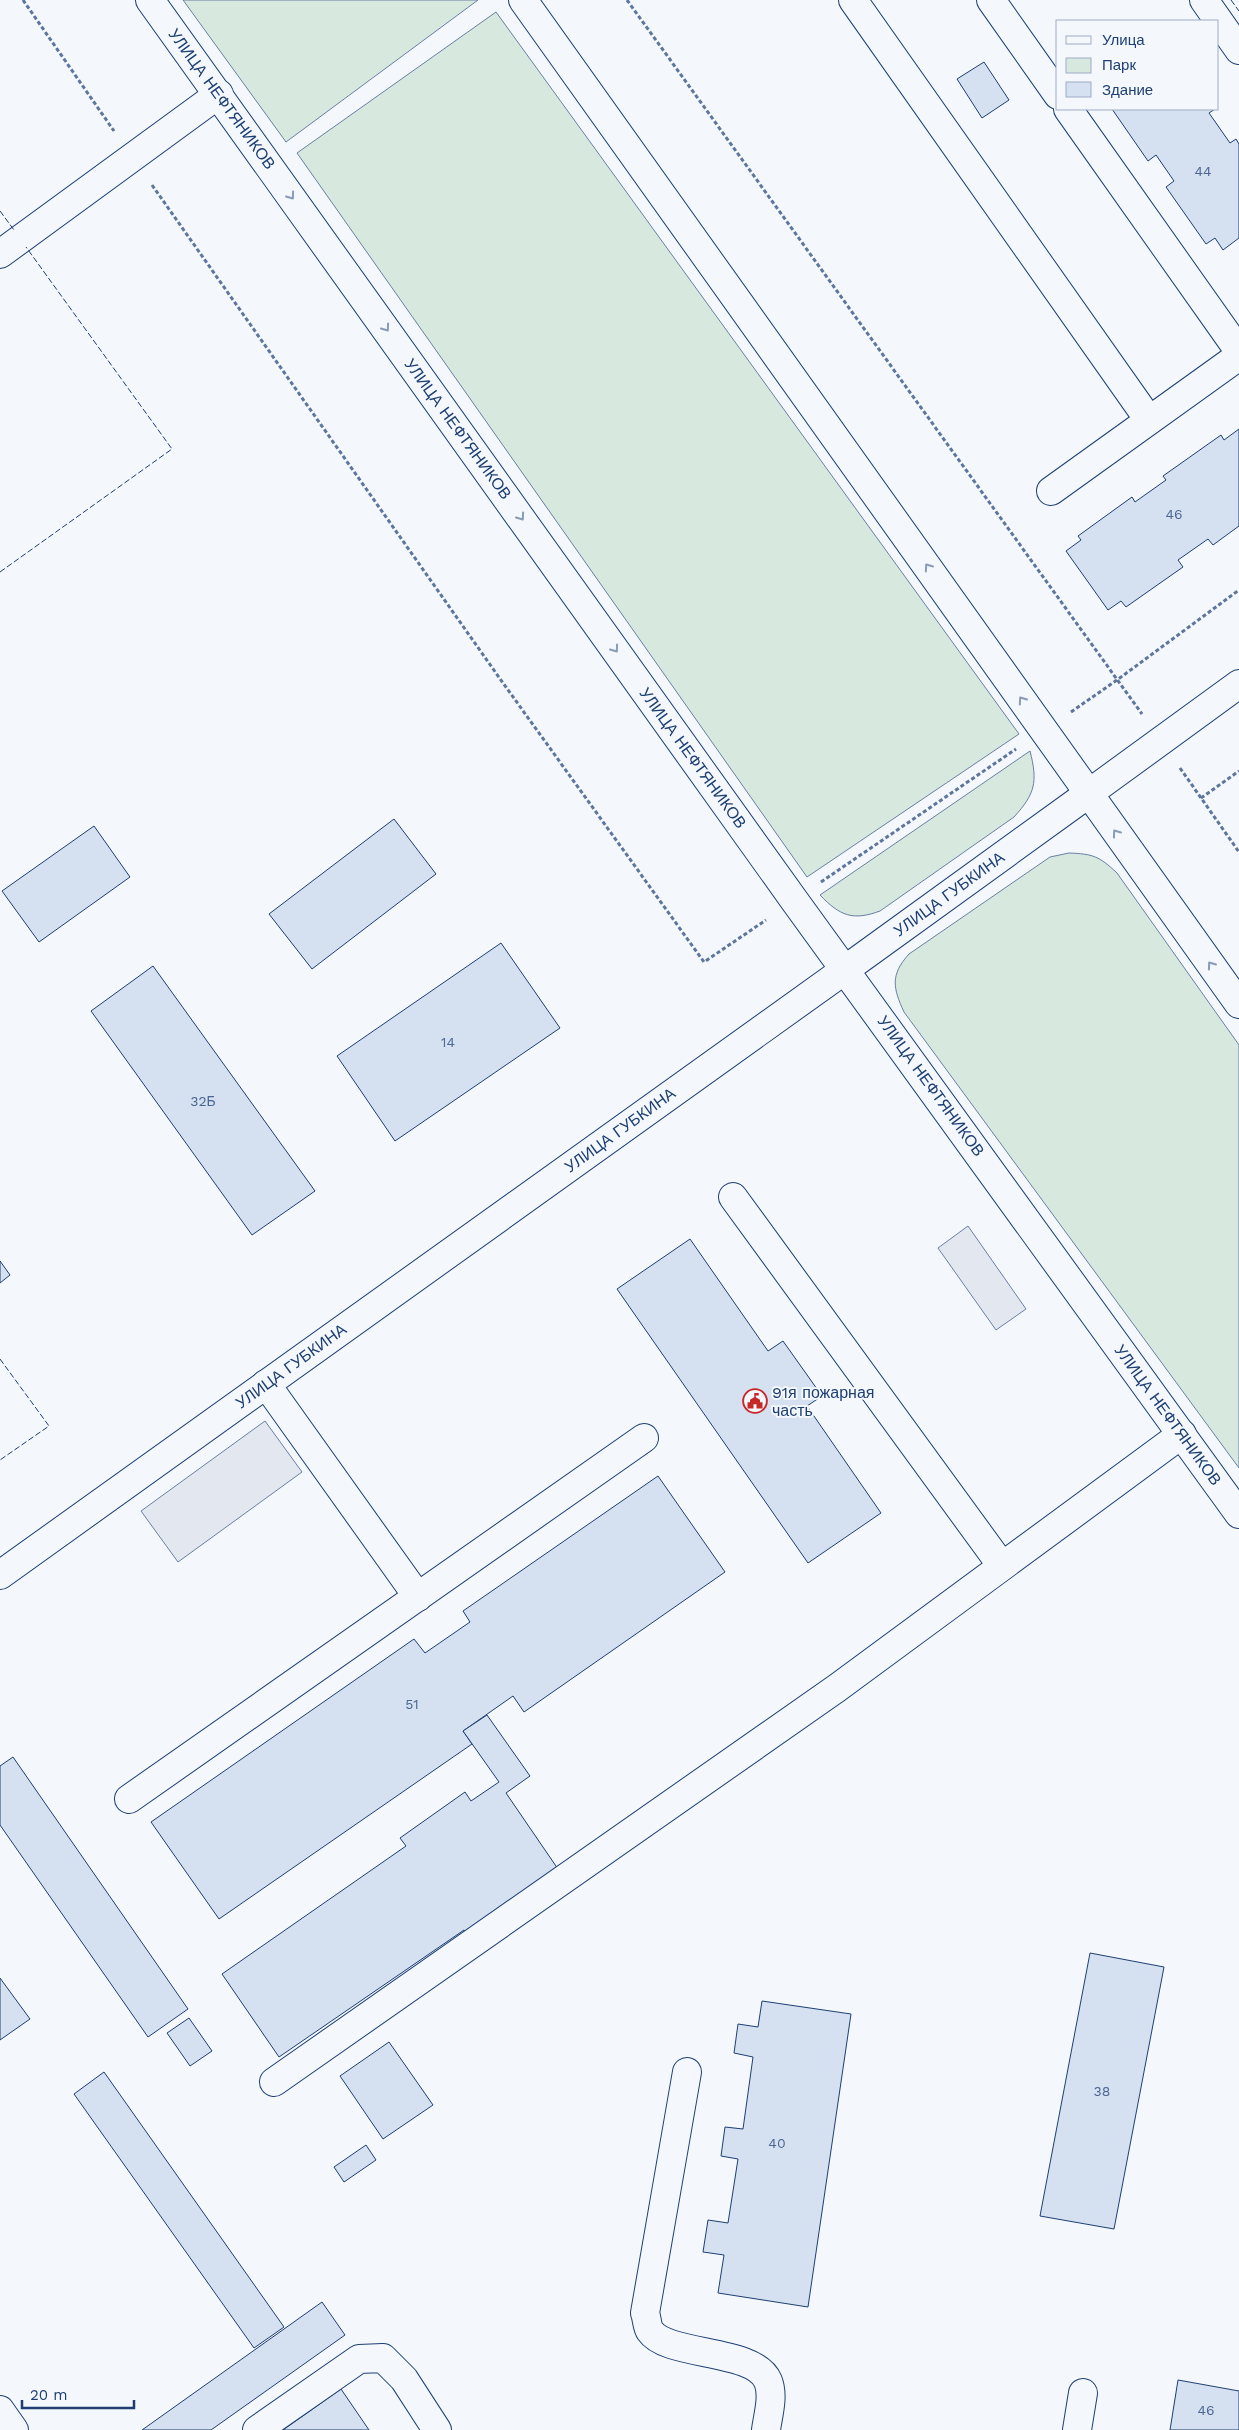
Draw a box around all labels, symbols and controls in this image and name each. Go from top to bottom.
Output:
legend [1056,20,1219,110]
street label: УЛИЦА НЕФТЯНИКОВ [165,25,279,173]
text: Улица [1102,31,1145,49]
text: Парк [1102,56,1136,74]
text: Здание [1102,81,1153,99]
house number: 44 [1194,163,1212,179]
one-way arrow [285,190,294,200]
one-way arrow [380,322,389,332]
street label: УЛИЦА НЕФТЯНИКОВ [401,355,515,503]
house number: 46 [1165,506,1183,522]
one-way arrow [515,511,524,521]
one-way arrow [925,564,934,573]
one-way arrow [609,644,618,653]
street label: УЛИЦА НЕФТЯНИКОВ [636,684,750,832]
one-way arrow [1019,696,1028,706]
one-way arrow [1113,830,1121,839]
street label: УЛИЦА ГУБКИНА [890,847,1008,940]
one-way arrow [1207,961,1217,970]
street label: УЛИЦА НЕФТЯНИКОВ [874,1012,988,1160]
house number: 14 [441,1034,455,1050]
street label: УЛИЦА ГУБКИНА [561,1083,679,1176]
house number: 32Б [190,1093,216,1109]
street label: УЛИЦА ГУБКИНА [232,1319,350,1412]
street label: УЛИЦА НЕФТЯНИКОВ [1111,1341,1225,1489]
place label: 91я пожарная часть [772,1383,875,1420]
public building icon: 91я пожарная часть [742,1388,768,1414]
house number: 51 [405,1696,419,1712]
house number: 38 [1094,2083,1110,2099]
house number: 40 [768,2135,786,2151]
scale bar [22,2378,135,2410]
text: 20 m [30,2386,68,2404]
house number: 46 [1197,2402,1215,2418]

